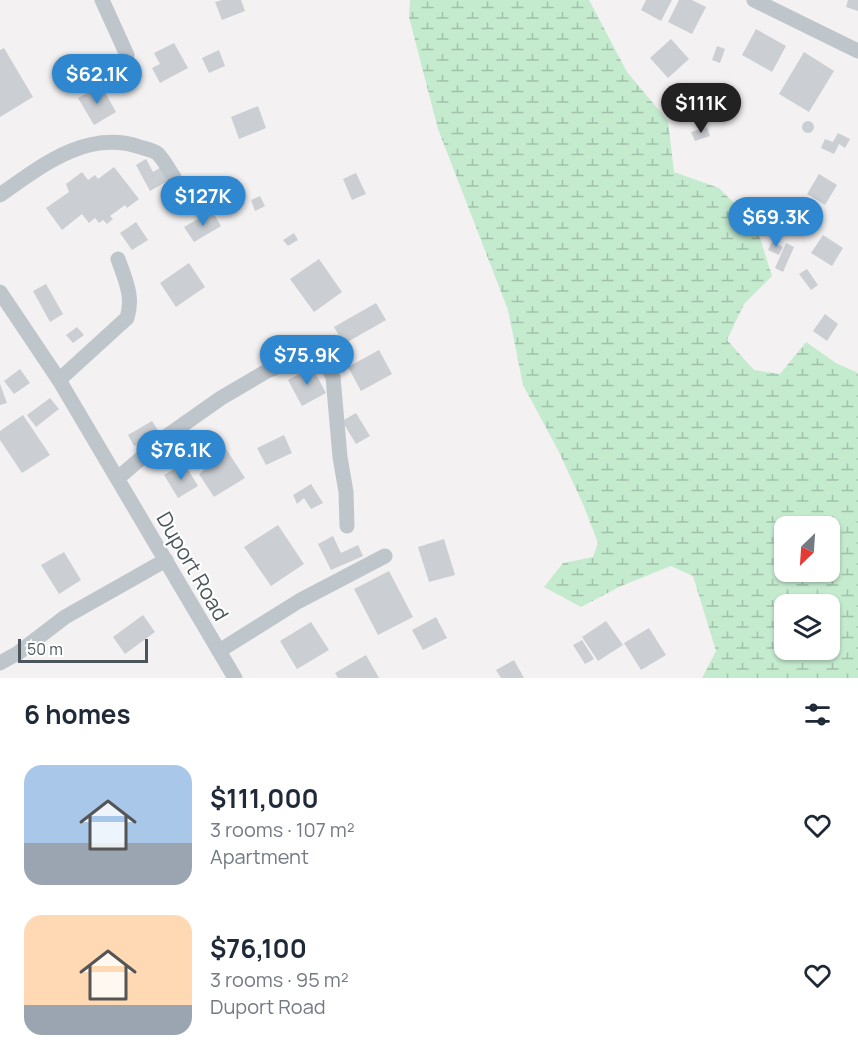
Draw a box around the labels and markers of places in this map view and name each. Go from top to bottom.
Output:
pin: $62.1K [48,54,146,105]
pin: $111K [659,83,743,134]
pin: $127K [161,176,245,227]
pin: $69.3K [727,197,825,248]
pin: $75.9K [258,335,356,386]
pin: $76.1K [132,430,230,481]

